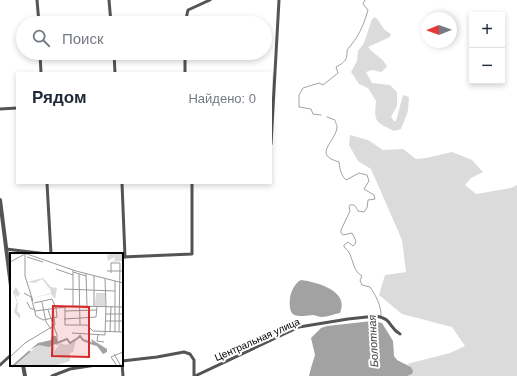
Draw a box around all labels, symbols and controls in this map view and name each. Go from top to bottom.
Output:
north arrow [421,12,457,48]
map controls [469,12,505,84]
button: + [469,12,505,48]
search box [16,16,272,60]
icon: search [30,27,52,49]
text: Поиск [62,30,104,47]
button: − [469,48,505,84]
text: Рядом [32,88,87,107]
text: Найдено: 0 [188,91,256,106]
inset map [10,253,123,366]
water label: Болотная [366,314,380,368]
street label: Центральная улица [213,316,302,363]

